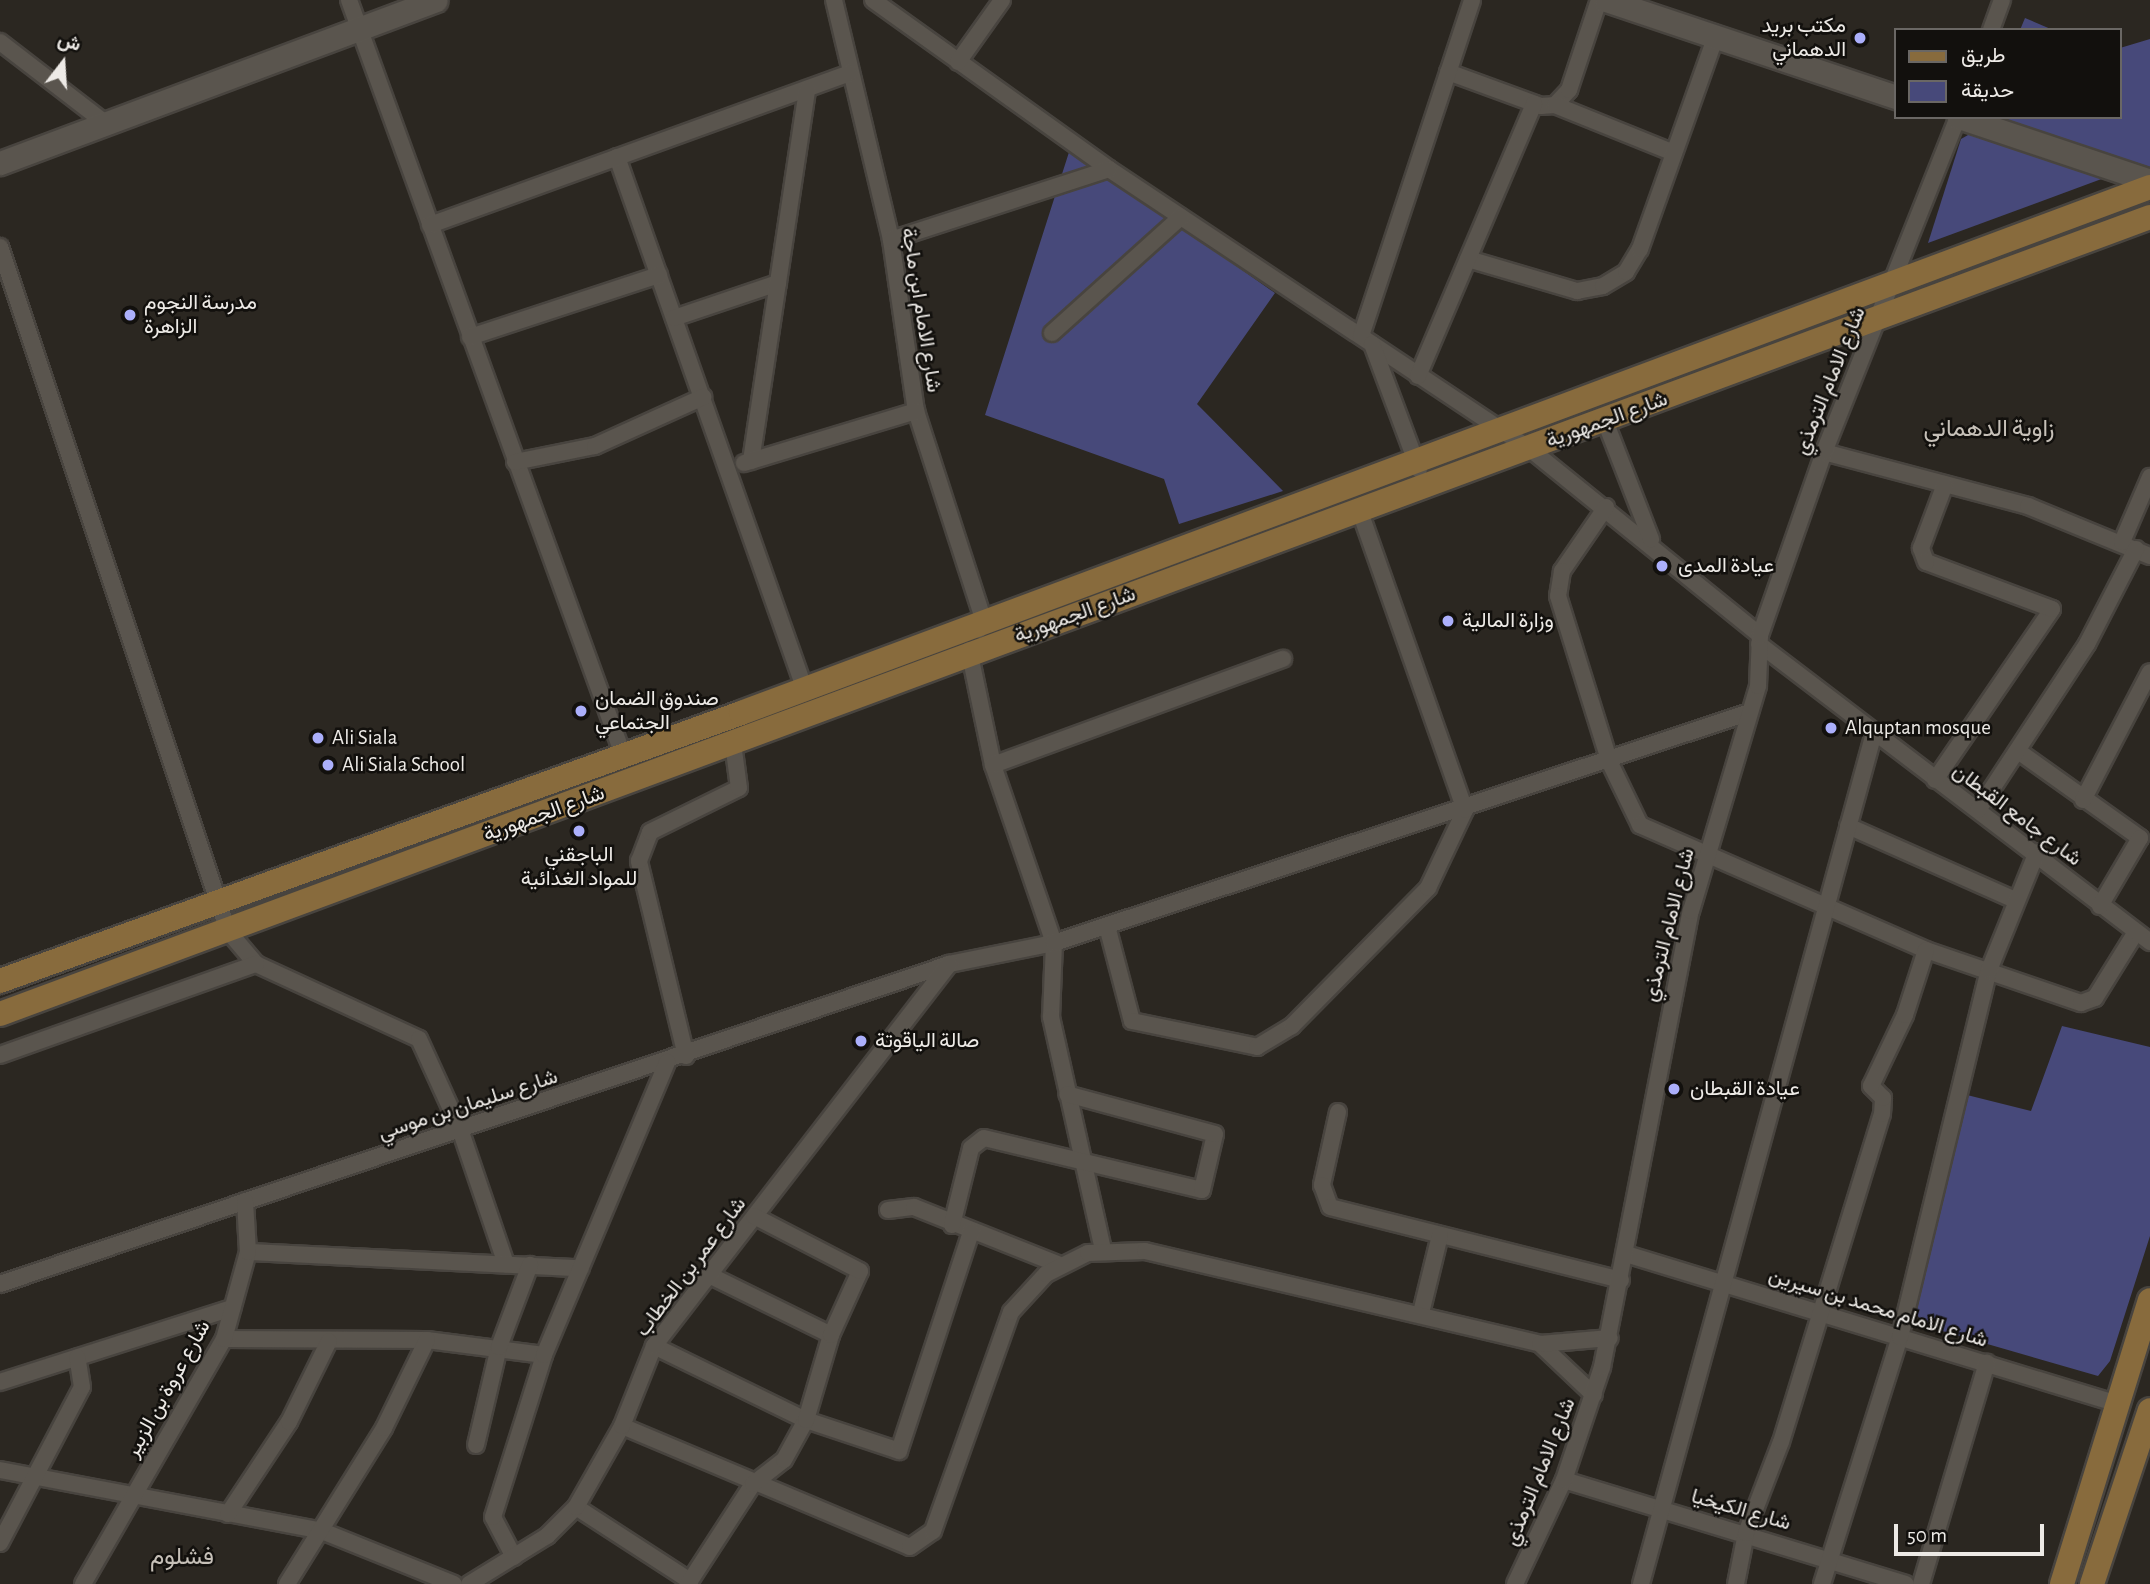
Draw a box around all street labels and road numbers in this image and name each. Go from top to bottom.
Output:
street label: شارع الامام ابن ماجة [896,226,946,394]
street label: شارع الامام الترمذي [1789,303,1871,459]
street label: شارع الجمهورية [1543,386,1671,454]
street label: شارع الجمهورية [1011,581,1139,649]
street label: شارع جامع القبطان [1947,758,2087,872]
street label: شارع الجمهورية [480,780,608,848]
street label: شارع الامام الترمذي [1638,846,1700,1004]
street label: شارع سليمان بن موسي [375,1064,561,1146]
street label: شارع عمر بن الخطاب [630,1192,752,1342]
street label: شارع الامام محمد بن سيرين [1766,1263,1990,1353]
street label: شارع عروة بن الزبير [120,1316,216,1462]
street label: شارع الامام الترمذي [1499,1394,1581,1550]
street label: شارع الكيخيا [1688,1484,1794,1536]

